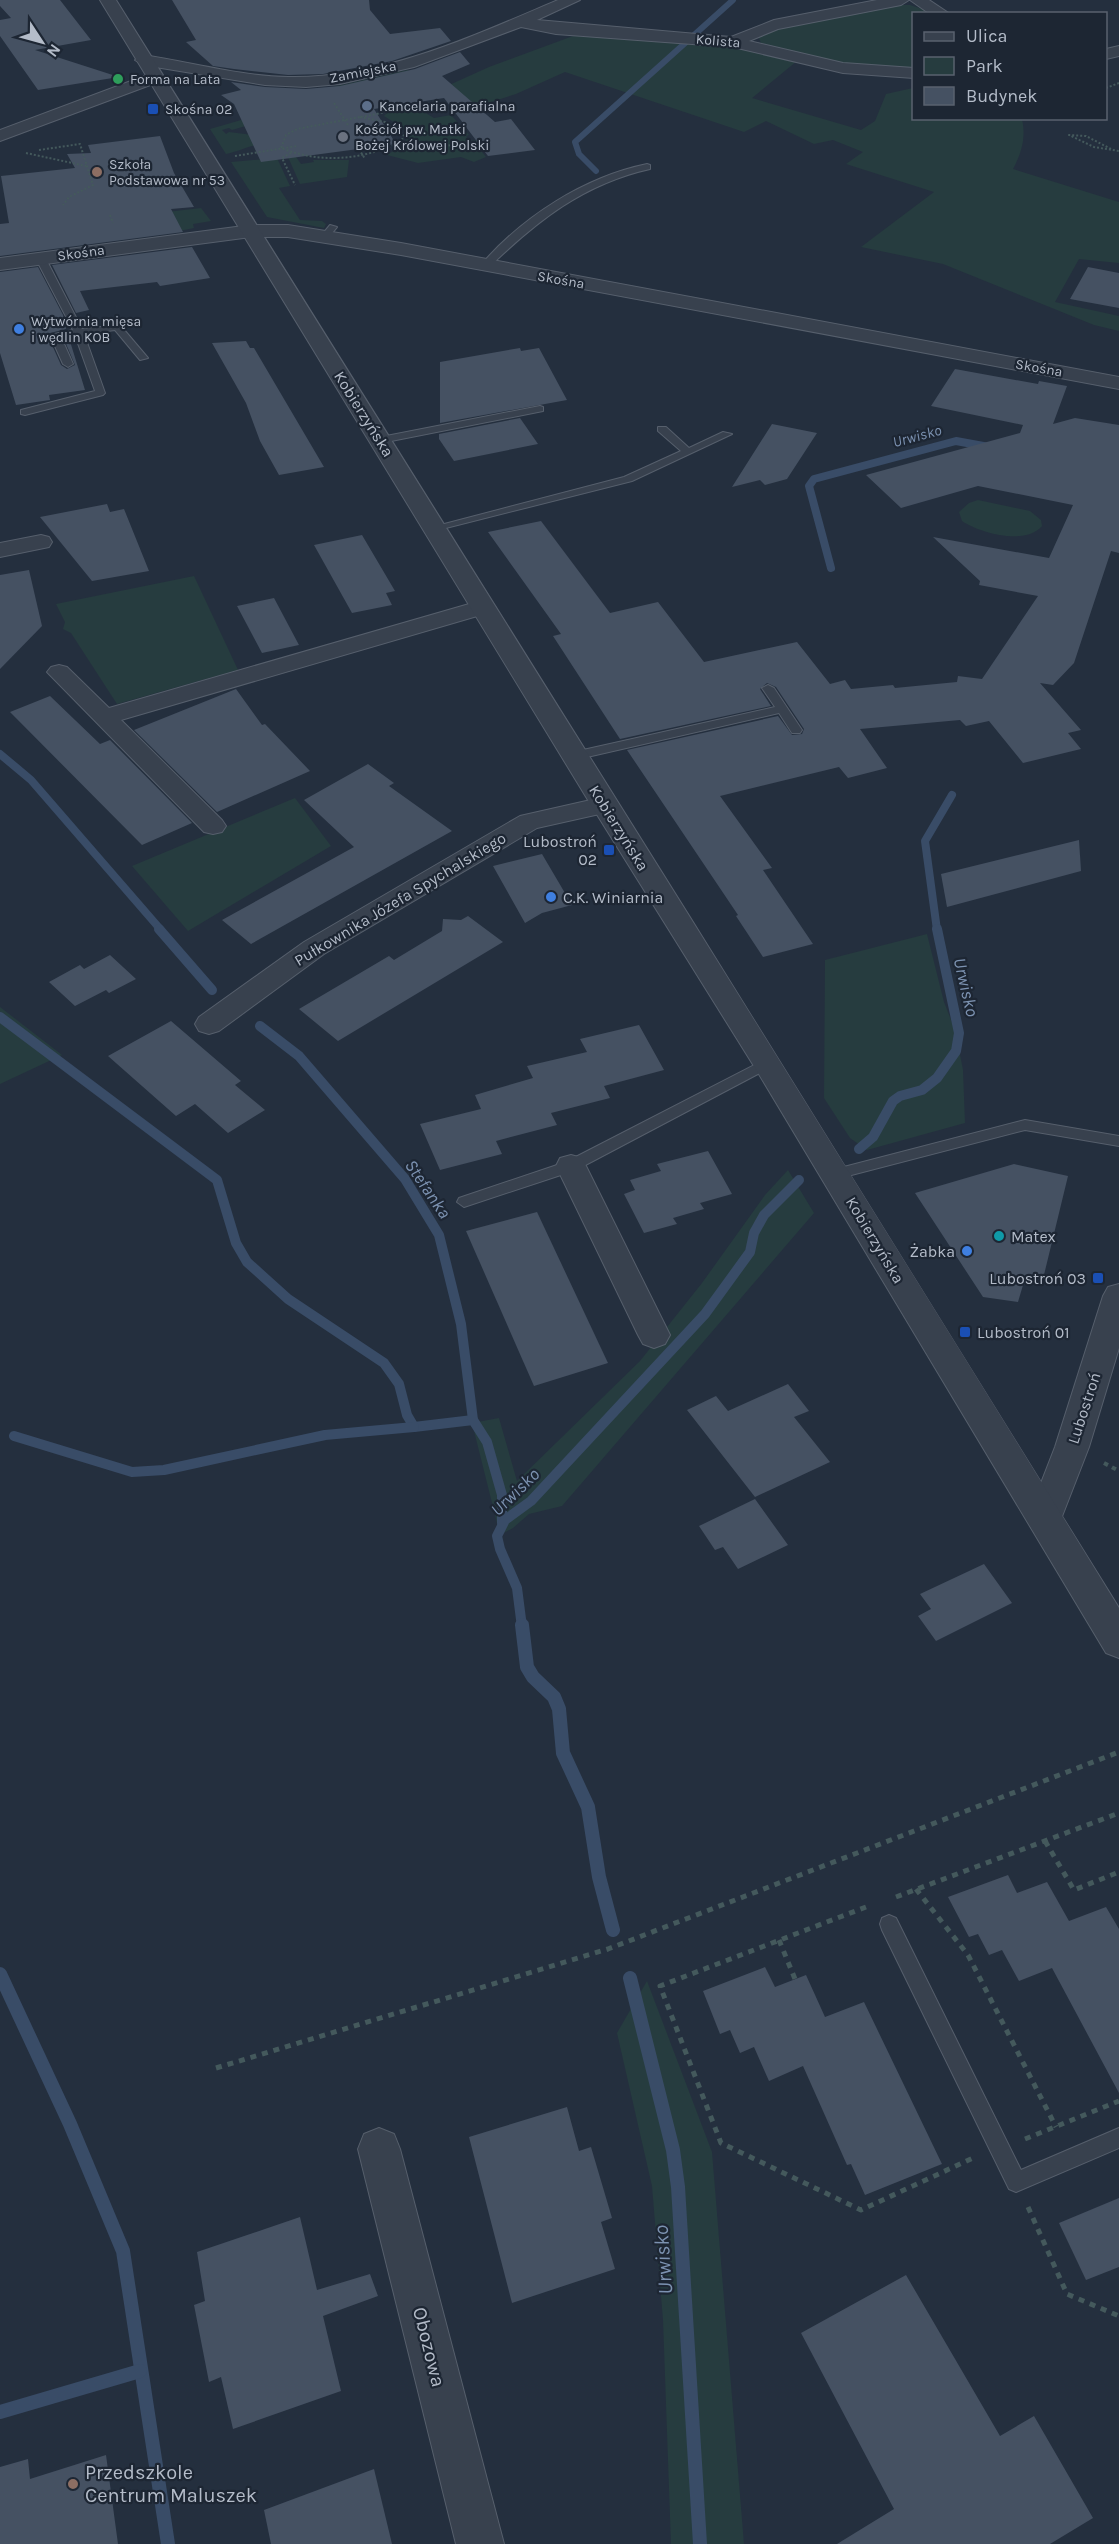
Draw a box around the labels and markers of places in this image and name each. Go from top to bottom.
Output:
place label: Forma na Lata [130,71,221,88]
marker: Forma na Lata [111,72,125,86]
place label: Kancelaria parafialna [379,98,515,115]
marker: Kancelaria parafialna [360,99,374,113]
place label: Skośna 02 [165,101,232,118]
marker: Skośna 02 [146,102,160,116]
place label: Kościół pw. Matki Bożej Królowej Polski [355,121,489,154]
marker: Kościół pw. Matki Bożej Królowej Polski [336,130,350,144]
place label: Szkoła Podstawowa nr 53 [109,156,225,189]
marker: Szkoła Podstawowa nr 53 [90,165,104,179]
place label: Wytwórnia mięsa i wędlin KOB [31,313,141,346]
marker: Wytwórnia mięsa i wędlin KOB [12,322,26,336]
place label: Lubostroń 02 [523,832,597,869]
marker: Lubostroń 02 [602,843,616,857]
place label: C.K. Winiarnia [563,888,663,907]
marker: C.K. Winiarnia [544,890,558,904]
place label: Matex [1011,1227,1056,1246]
marker: Matex [992,1229,1006,1243]
place label: Żabka [909,1242,955,1261]
marker: Żabka [960,1244,974,1258]
place label: Lubostroń 03 [989,1269,1086,1288]
marker: Lubostroń 03 [1091,1271,1105,1285]
place label: Lubostroń 01 [977,1323,1070,1342]
marker: Lubostroń 01 [958,1325,972,1339]
place label: Przedszkole Centrum Maluszek [85,2461,257,2507]
marker: Przedszkole Centrum Maluszek [66,2477,80,2491]

